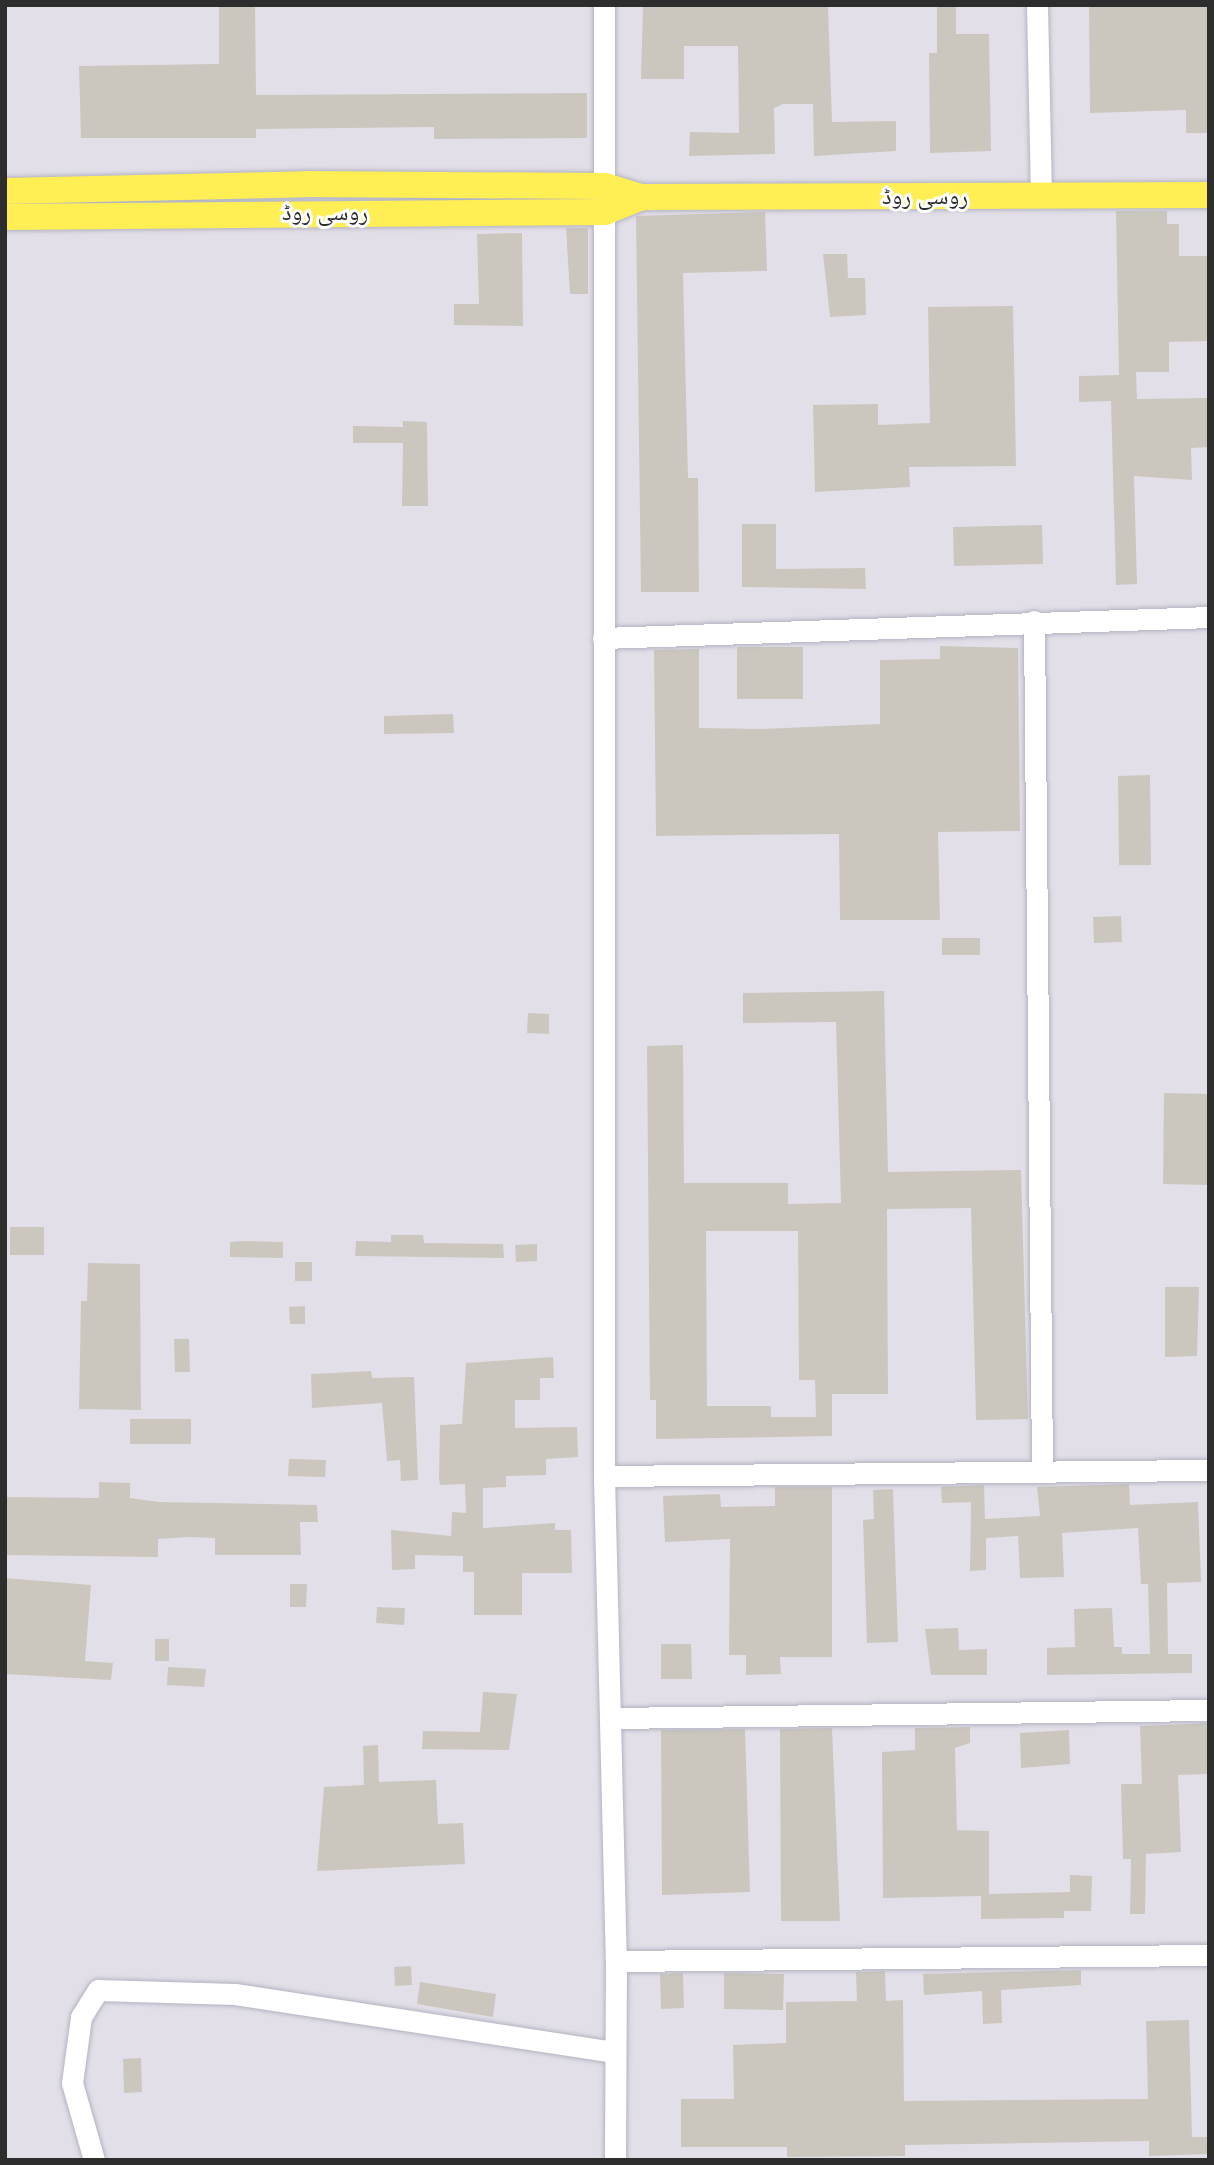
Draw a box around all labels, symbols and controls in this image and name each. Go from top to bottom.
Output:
street label: روسی روڈ [882,182,968,210]
street label: روسی روڈ [282,198,368,226]

